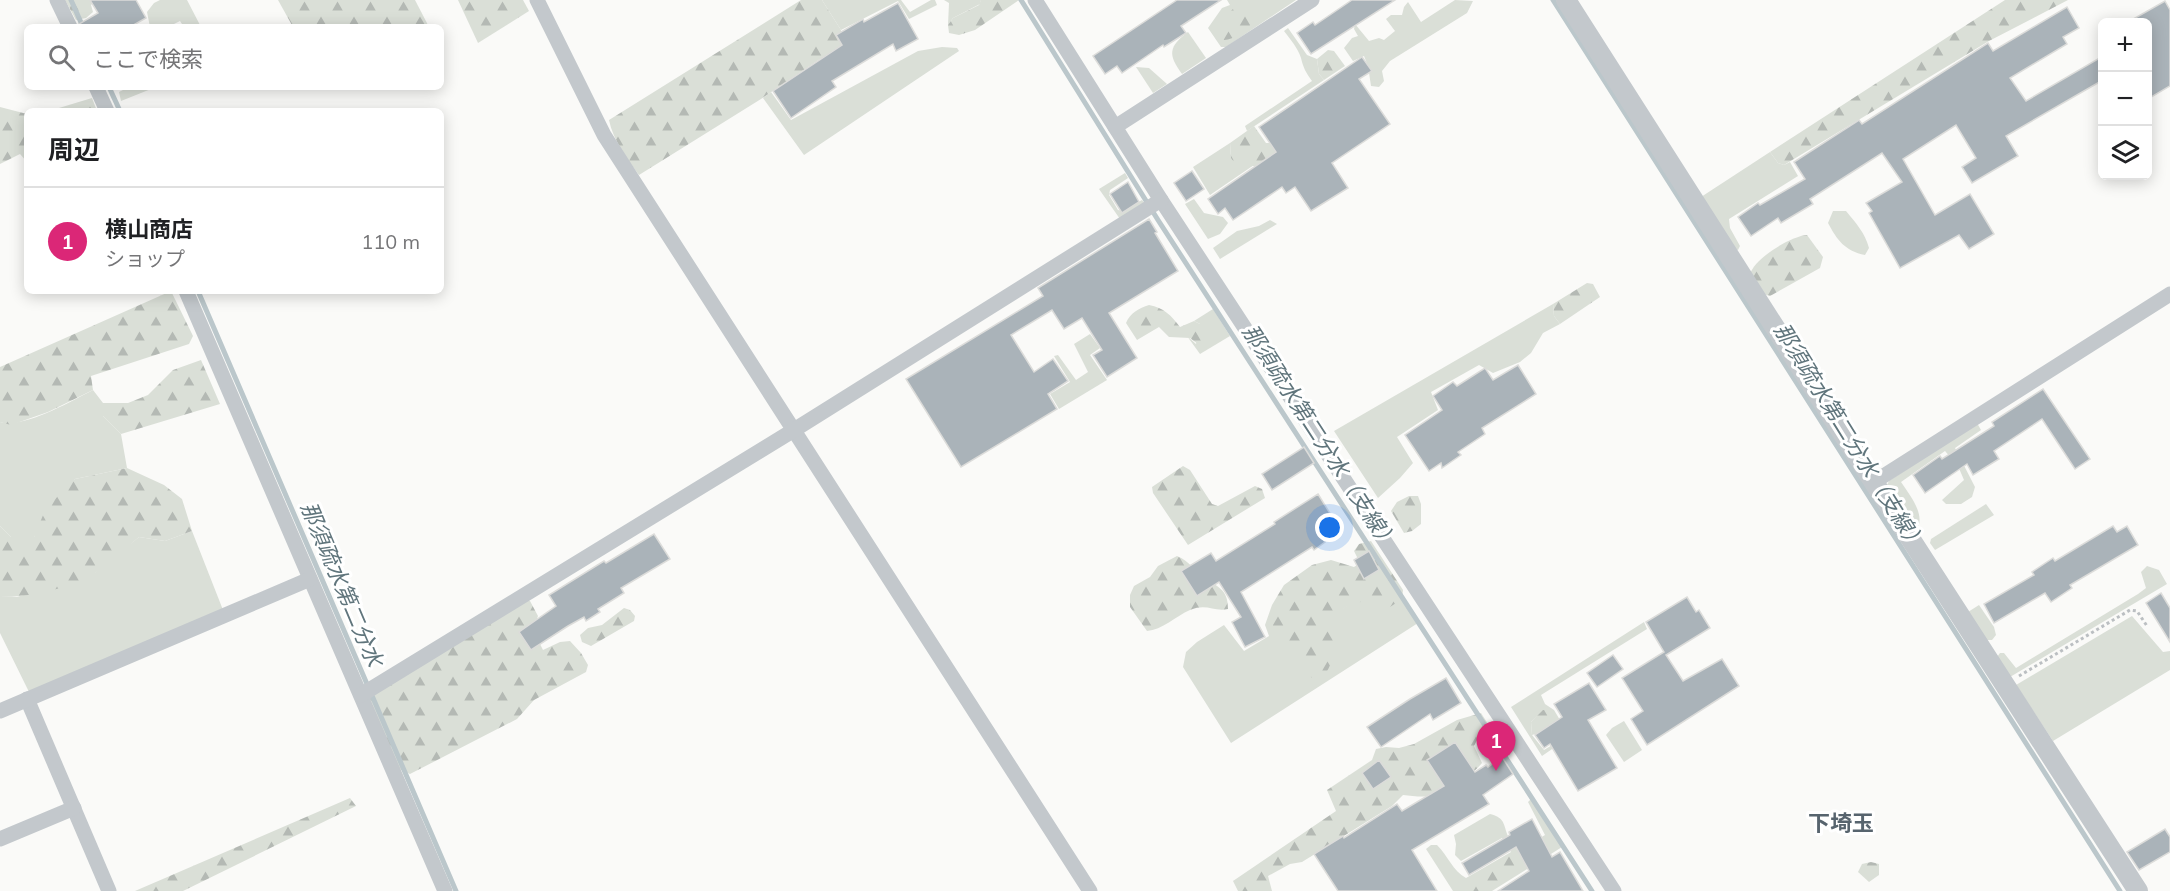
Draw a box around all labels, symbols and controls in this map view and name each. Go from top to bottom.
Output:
map controls [2098,18,2152,180]
button: + [2098,18,2152,72]
search box [24,24,444,90]
icon: search [45,41,78,74]
text: ここで検索 [93,45,203,73]
button: − [2098,72,2152,126]
button: layers [2098,126,2152,180]
text: 周辺 [48,133,100,166]
text: 横山商店 [105,215,193,243]
text: 1 [62,229,74,254]
text: 110 m [361,229,420,254]
text: ショップ [105,246,185,271]
water label: 那須疏水第二分水（支線） [1768,318,1932,556]
water label: 那須疏水第二分水（支線） [1236,319,1404,555]
water label: 那須疏水第二分水 [295,498,390,672]
your location [1315,513,1344,542]
pin: 1 [1476,722,1516,771]
district label: 下埼玉 [1808,809,1874,837]

